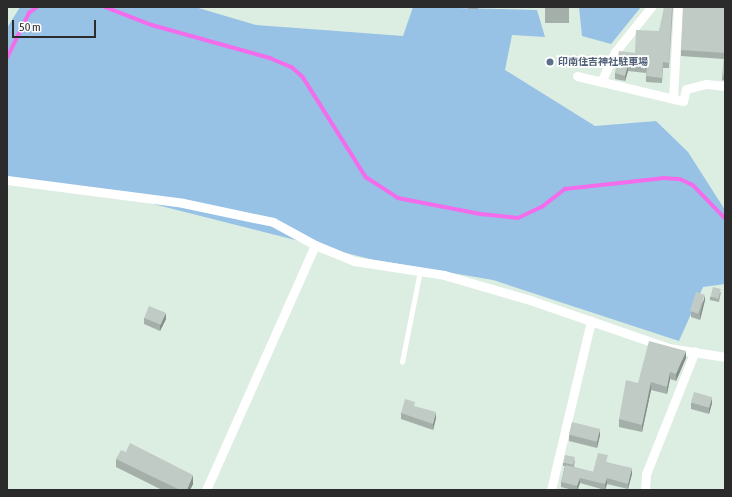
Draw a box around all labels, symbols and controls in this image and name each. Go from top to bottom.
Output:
scale bar [14,12,98,38]
text: 50 m [19,20,41,34]
place label: 印南住吉神社駐車場 [558,56,648,68]
marker: 印南住吉神社駐車場 [545,57,555,67]

